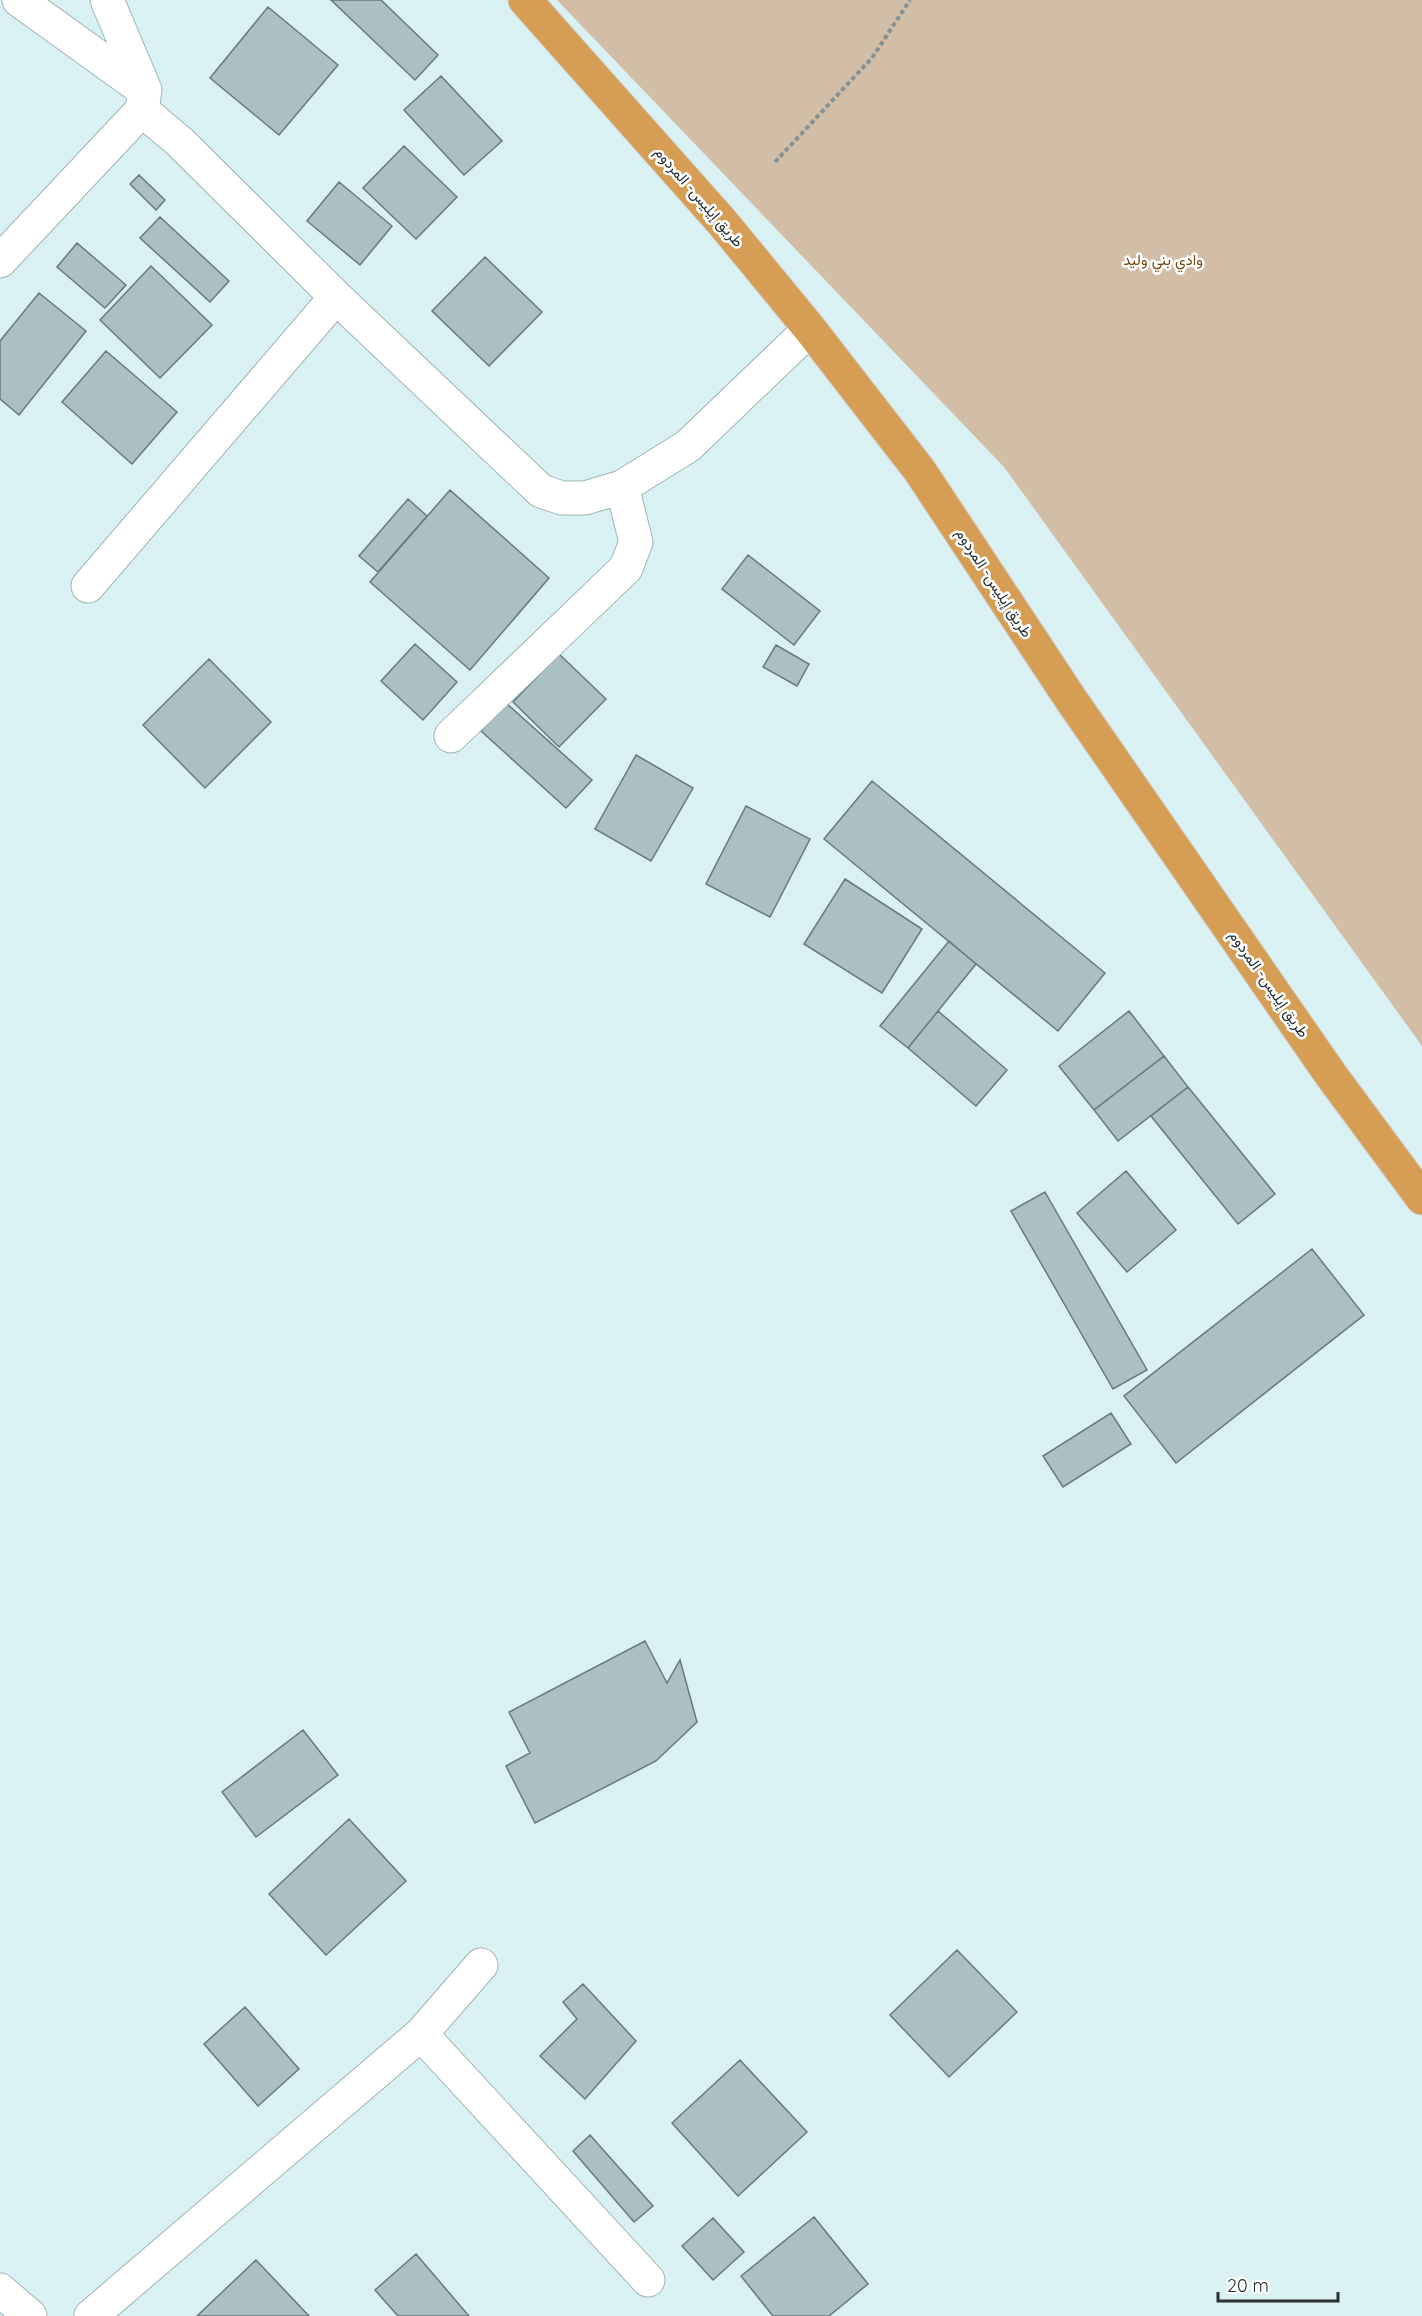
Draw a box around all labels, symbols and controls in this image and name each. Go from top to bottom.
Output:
street label: طريق إيليس- المردوم [650,143,748,251]
park label: وادي بني وليد [1123,250,1203,273]
street label: طريق إيليس- المردوم [951,524,1037,642]
street label: طريق إيليس- المردوم [1225,926,1314,1042]
scale bar [1218,2265,1338,2303]
text: 20 m [1227,2274,1269,2297]

